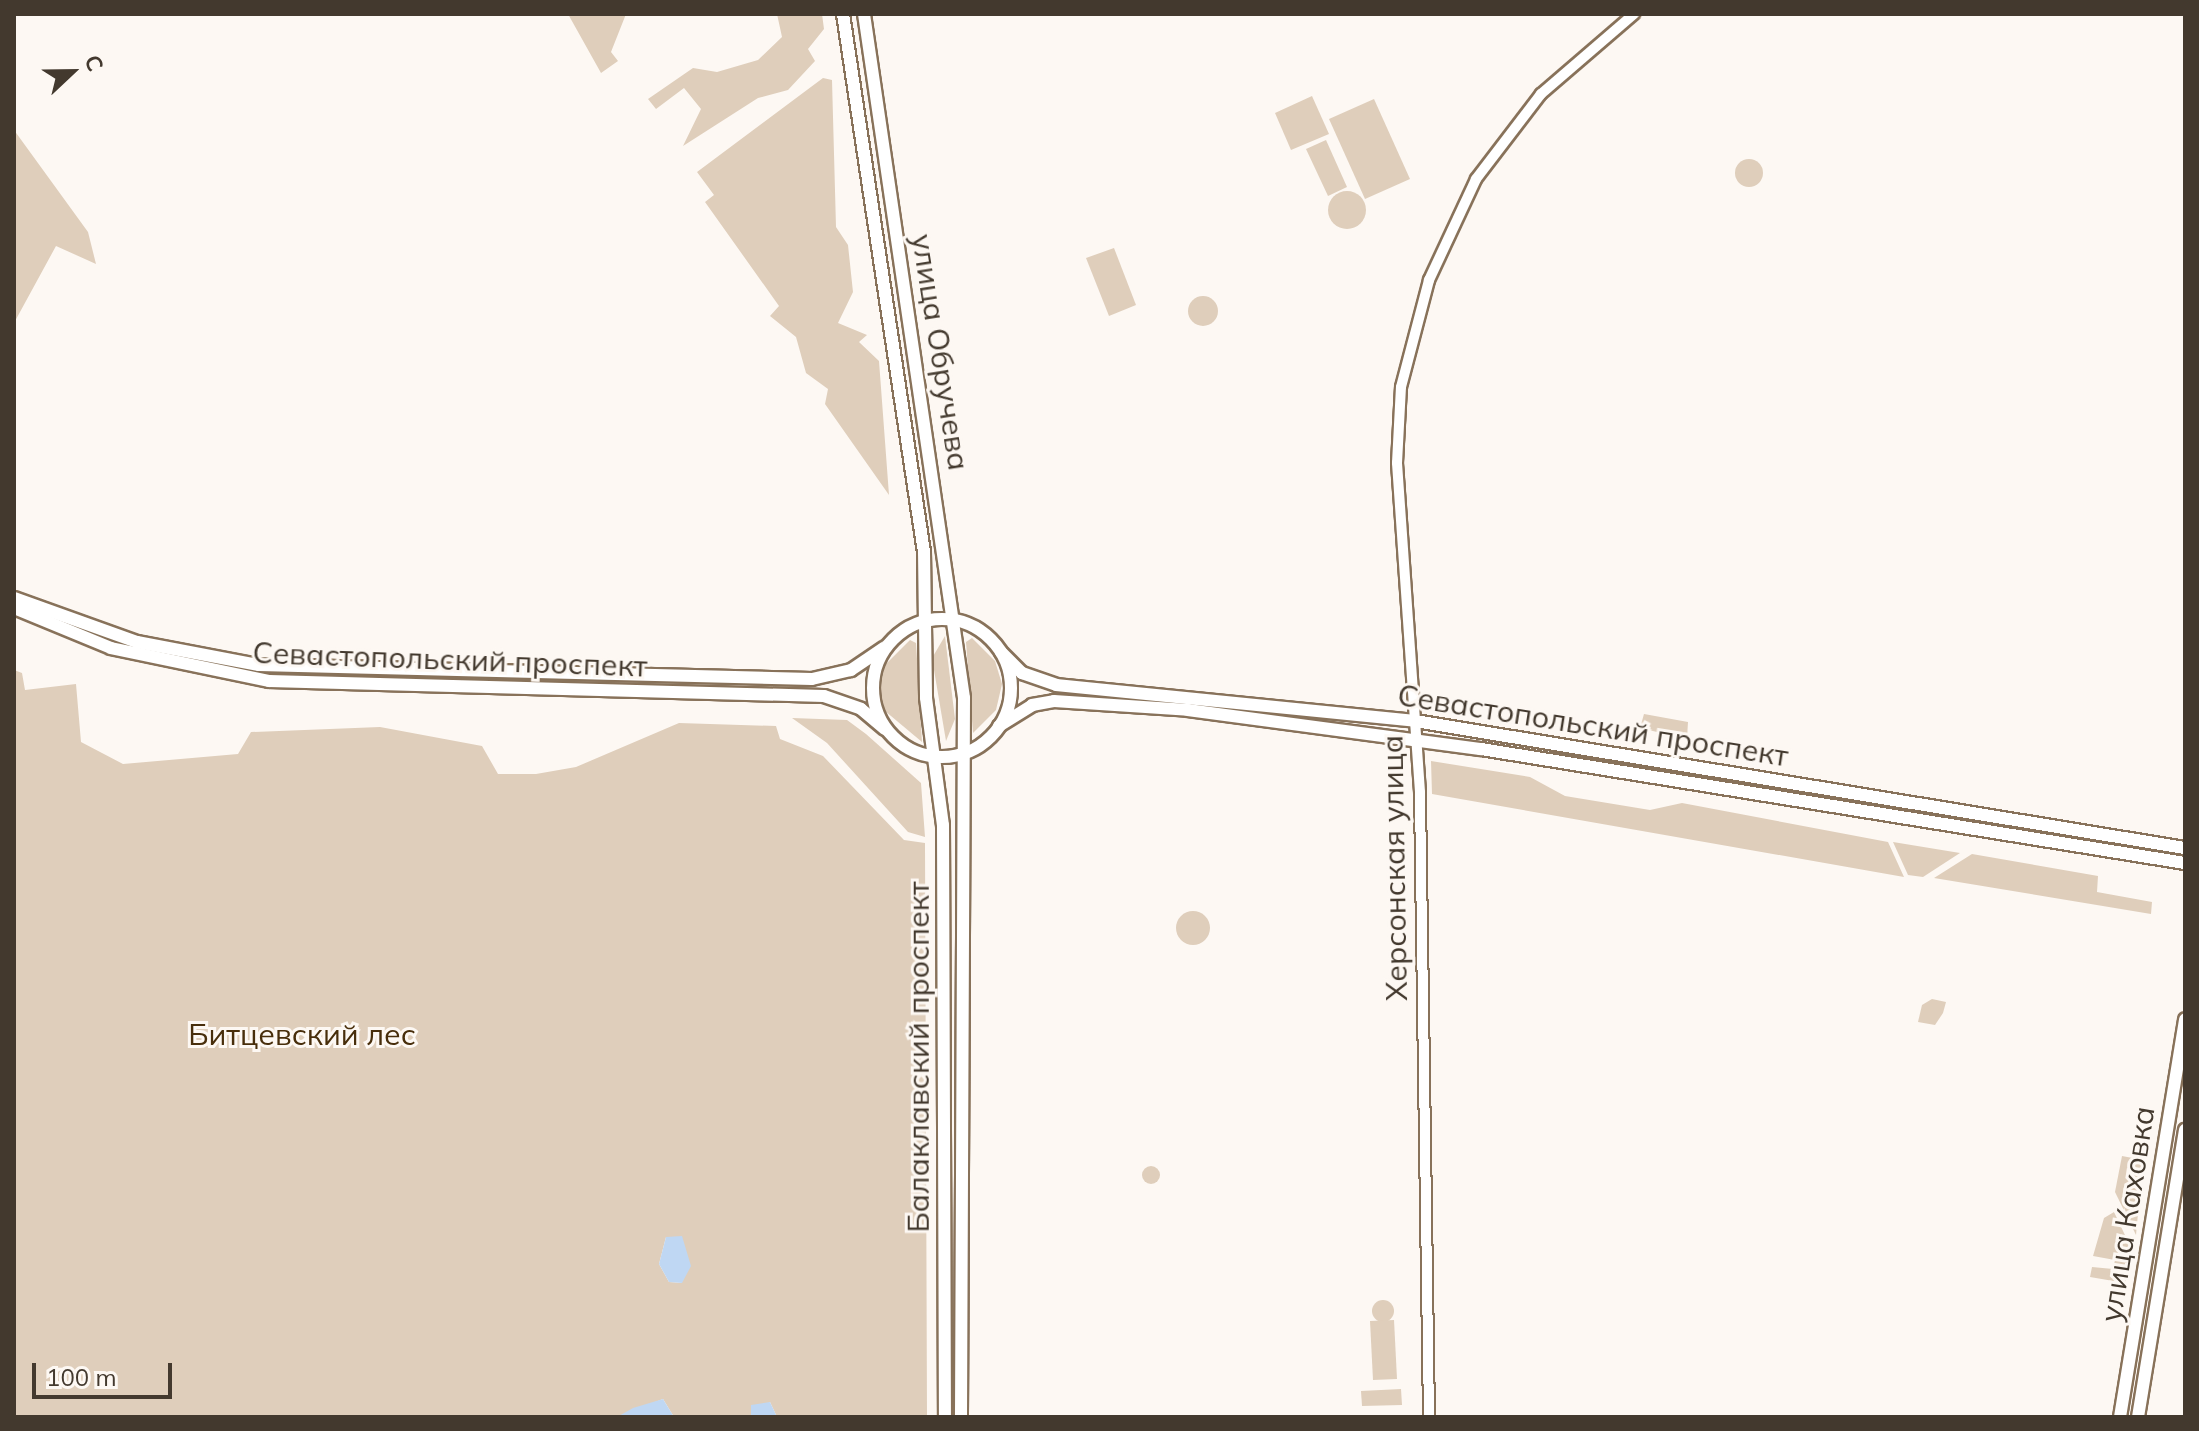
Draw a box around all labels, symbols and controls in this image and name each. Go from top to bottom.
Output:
north arrow [32,32,112,112]
text: С [78,51,110,75]
street label: улица Обручева [905,231,977,473]
street label: Севастопольский проспект [252,634,648,684]
street label: Севастопольский проспект [1395,676,1791,774]
street label: Херсонская улица [1374,735,1414,1001]
street label: Балаклавский проспект [900,881,936,1233]
park label: Битцевский лес [188,1016,416,1052]
street label: улица Каховка [2092,1104,2162,1324]
scale bar [36,1347,176,1397]
text: 100 m [46,1362,117,1392]

